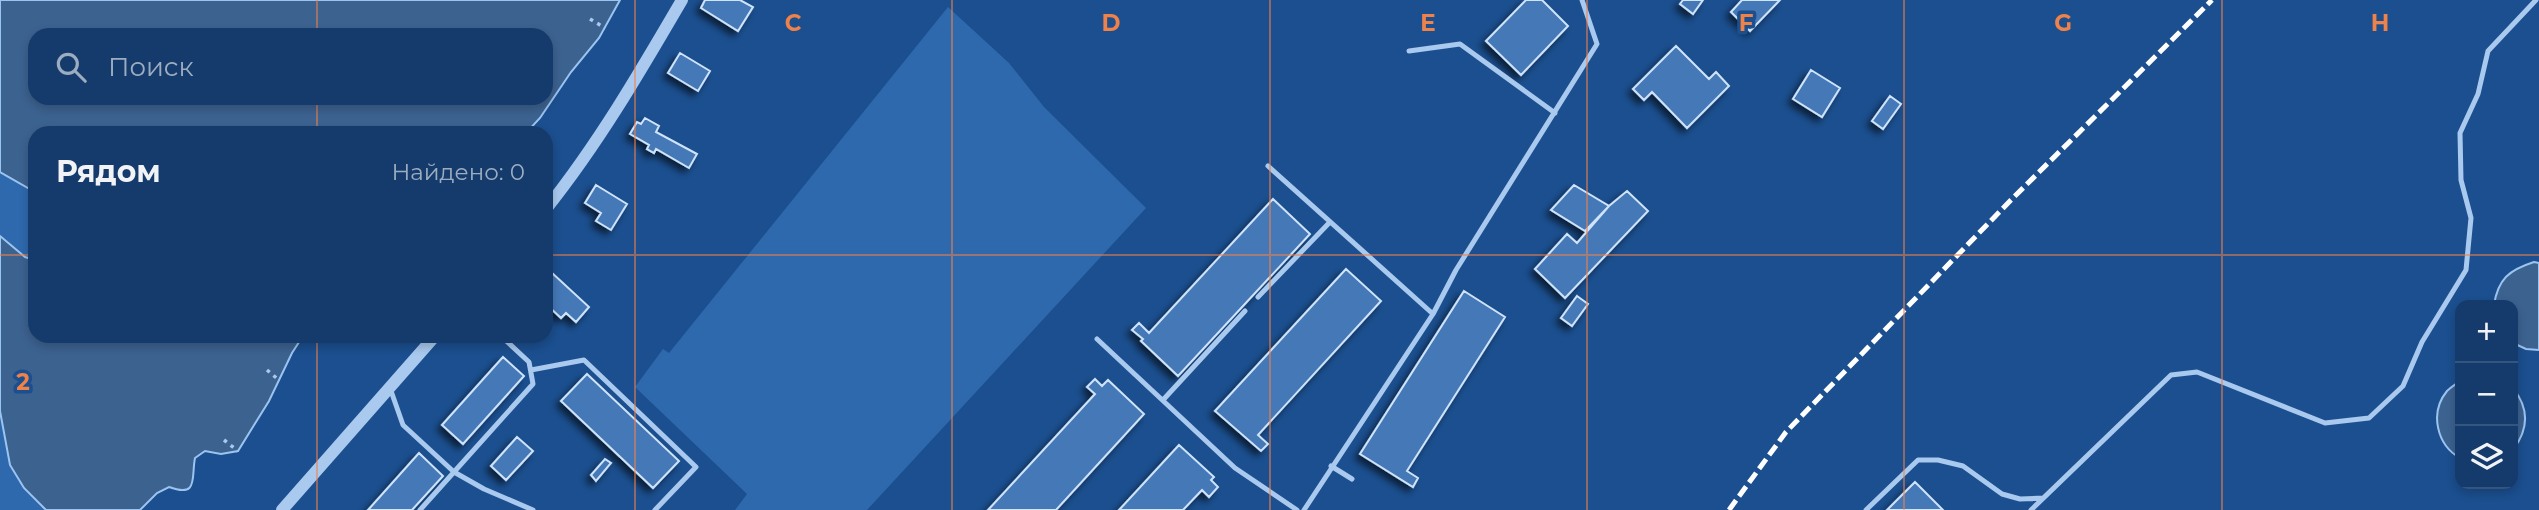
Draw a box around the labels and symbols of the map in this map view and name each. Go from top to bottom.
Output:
text: C [785,9,802,37]
text: D [1102,9,1121,37]
text: E [1420,9,1436,37]
text: F [1739,9,1754,37]
text: G [2054,9,2072,37]
text: H [2371,9,2389,37]
text: 2 [16,368,30,396]

